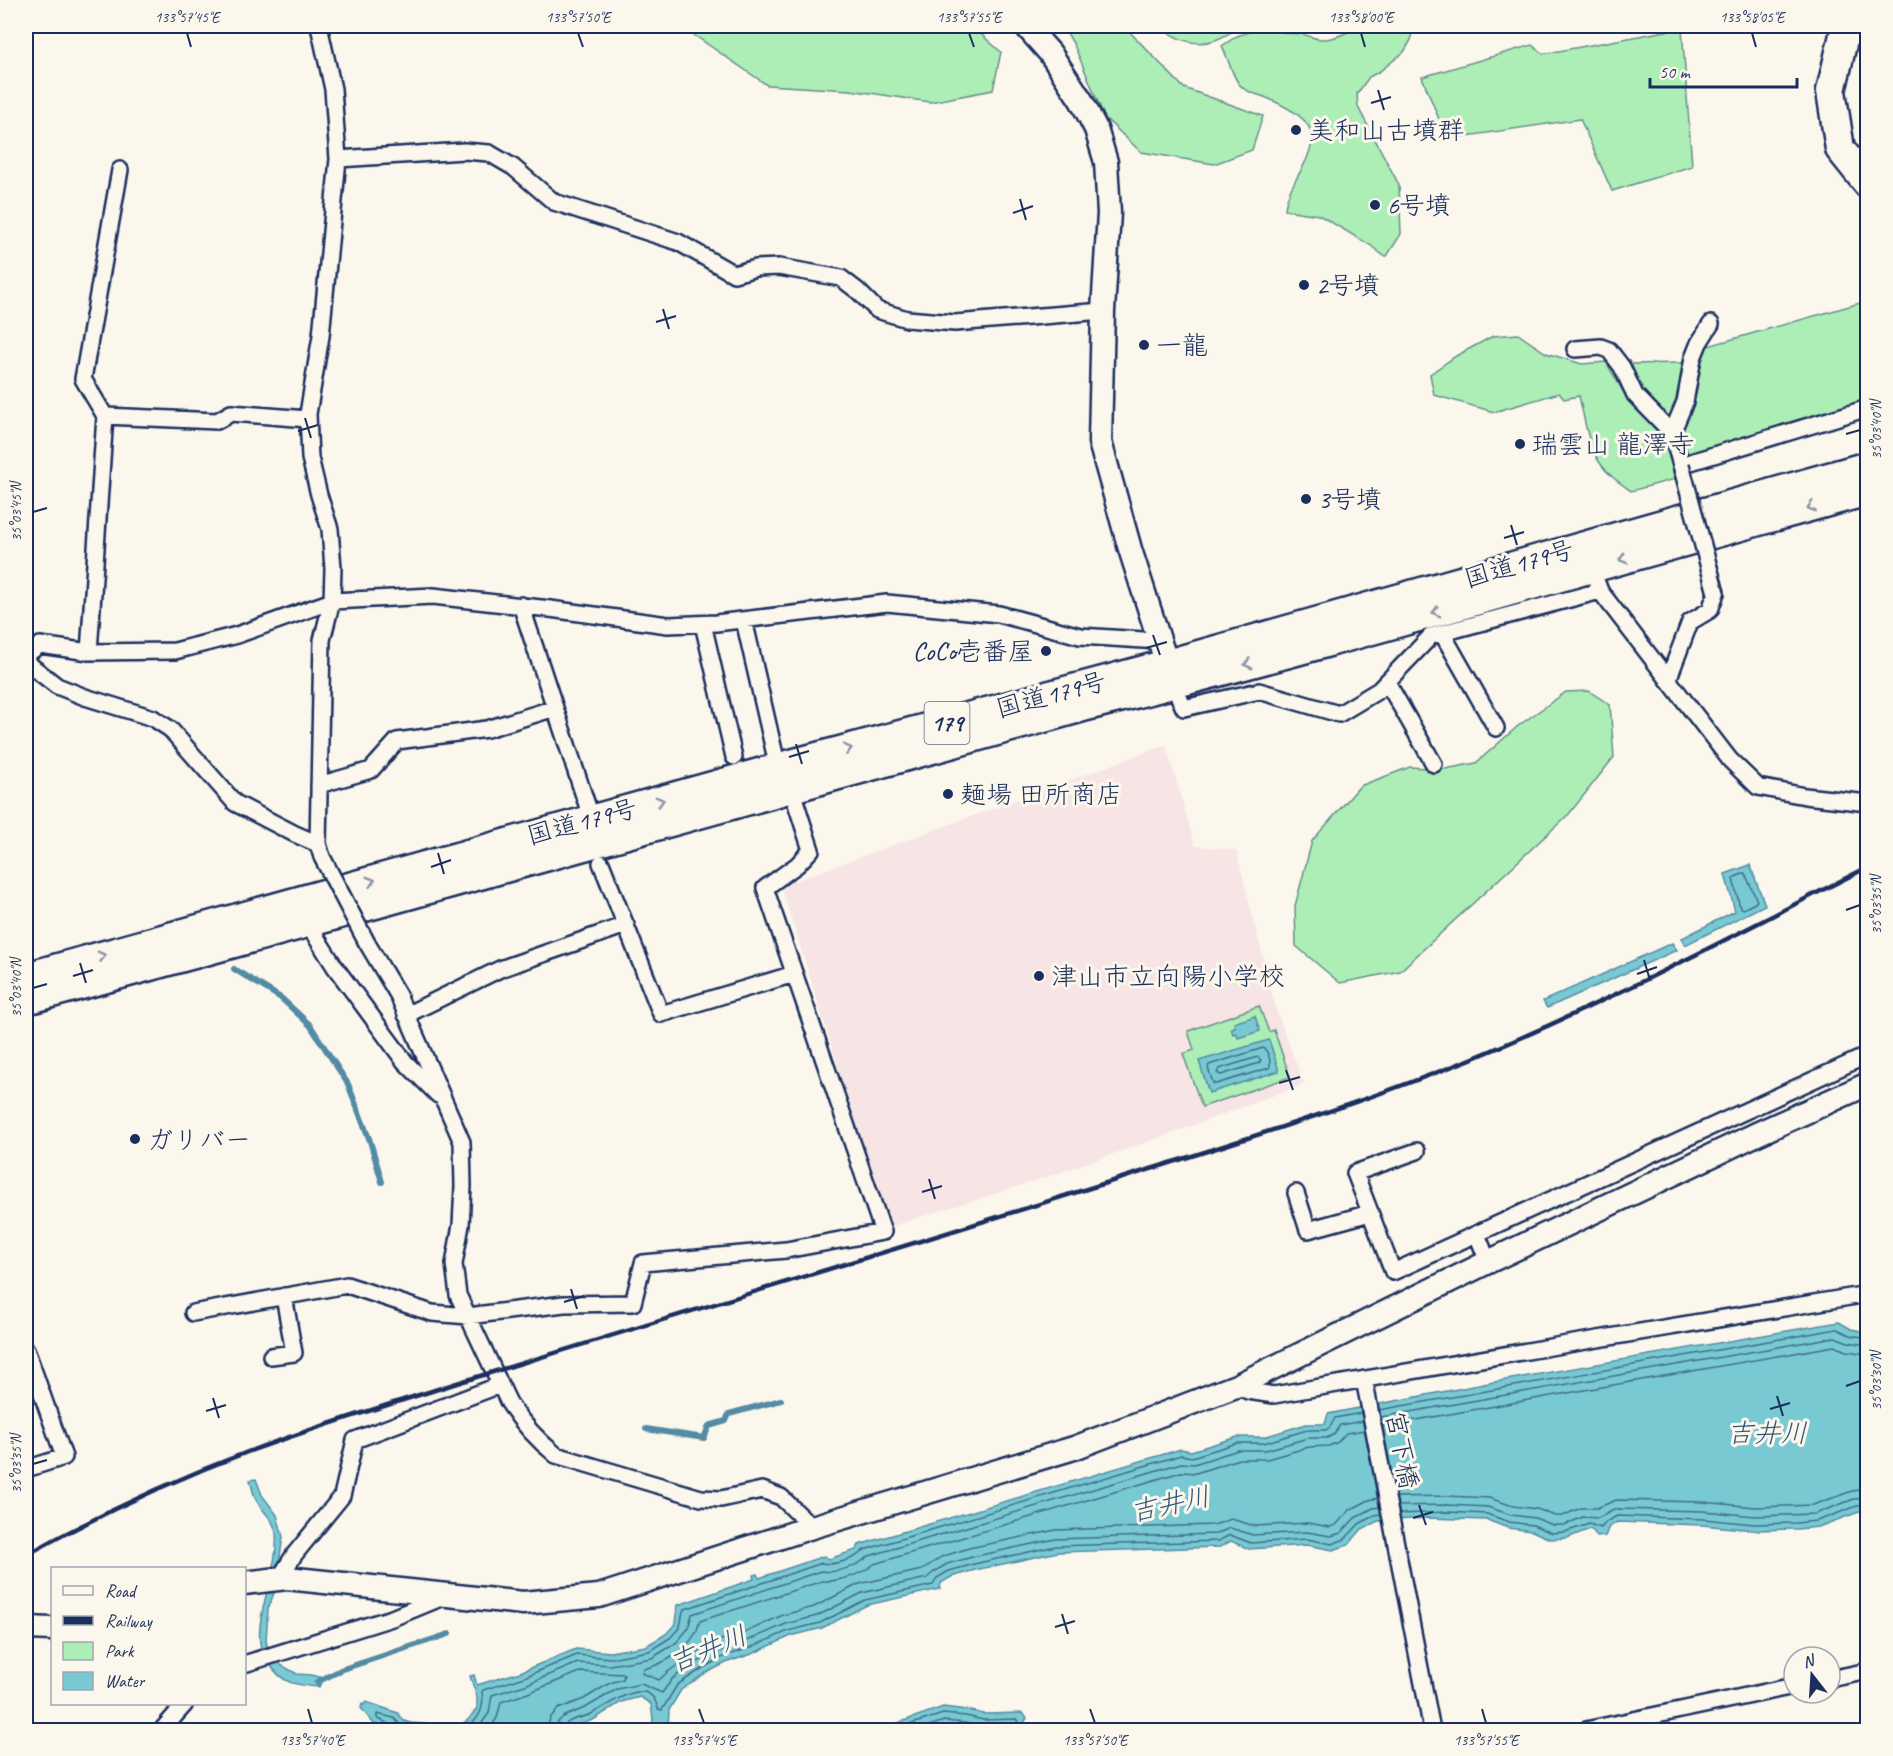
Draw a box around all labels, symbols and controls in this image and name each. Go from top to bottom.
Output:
text: 133°57'45"E [155,8,221,27]
text: 133°57'50"E [546,8,612,27]
text: 133°57'55"E [937,8,1003,27]
text: 133°58'00"E [1329,8,1395,27]
text: 133°58'05"E [1720,8,1786,27]
scale bar [1650,51,1797,89]
text: 50 m [1659,61,1692,83]
place label: 美和山古墳群 [1308,114,1464,147]
marker: 美和山古墳群 [1289,123,1303,137]
place label: 6号墳 [1387,189,1451,222]
marker: 6号墳 [1368,198,1382,212]
place label: 2号墳 [1316,269,1380,302]
marker: 2号墳 [1297,278,1311,292]
place label: 一龍 [1156,329,1208,362]
marker: 一龍 [1137,338,1151,352]
text: 35°03'40"N [1867,397,1886,460]
place label: 瑞雲山 龍澤寺 [1532,428,1694,461]
marker: 瑞雲山 龍澤寺 [1513,437,1527,451]
text: 35°03'45"N [7,479,26,542]
place label: 3号墳 [1318,483,1382,516]
marker: 3号墳 [1299,492,1313,506]
one-way arrow [1806,500,1817,512]
street label: 国道179号 [1460,533,1578,595]
one-way arrow [1618,552,1628,565]
one-way arrow [1431,605,1441,618]
place label: CoCo壱番屋 [913,635,1034,668]
marker: CoCo壱番屋 [1039,644,1053,658]
one-way arrow [1243,657,1253,669]
street label: 国道179号 [992,664,1110,726]
road number: 179 [924,702,970,744]
one-way arrow [842,744,853,756]
place label: 麺場 田所商店 [960,778,1122,811]
marker: 麺場 田所商店 [941,787,955,801]
street label: 国道179号 [523,791,641,853]
one-way arrow [654,796,665,808]
text: 35°03'35"N [1867,872,1886,935]
one-way arrow [365,876,376,888]
one-way arrow [97,950,107,963]
text: 35°03'40"N [7,955,26,1018]
place label: 津山市立向陽小学校 [1051,960,1285,993]
marker: 津山市立向陽小学校 [1032,969,1046,983]
place label: ガリバー [147,1123,251,1156]
marker: ガリバー [128,1132,142,1146]
text: 35°03'30"N [1867,1348,1886,1411]
street label: 宮下橋 [1378,1409,1426,1491]
water label: 吉井川 [1727,1416,1808,1450]
text: 35°03'35"N [7,1431,26,1494]
water label: 吉井川 [1127,1479,1213,1529]
legend [51,1567,246,1705]
text: Road [105,1580,138,1602]
text: Railway [105,1610,153,1632]
water label: 吉井川 [664,1618,752,1680]
text: Park [105,1640,135,1662]
north arrow [1782,1645,1842,1705]
text: N [1800,1650,1819,1673]
text: Water [105,1670,146,1692]
text: 133°57'40"E [280,1731,346,1750]
text: 133°57'45"E [672,1731,738,1750]
text: 133°57'50"E [1063,1731,1129,1750]
text: 133°57'55"E [1454,1731,1520,1750]

